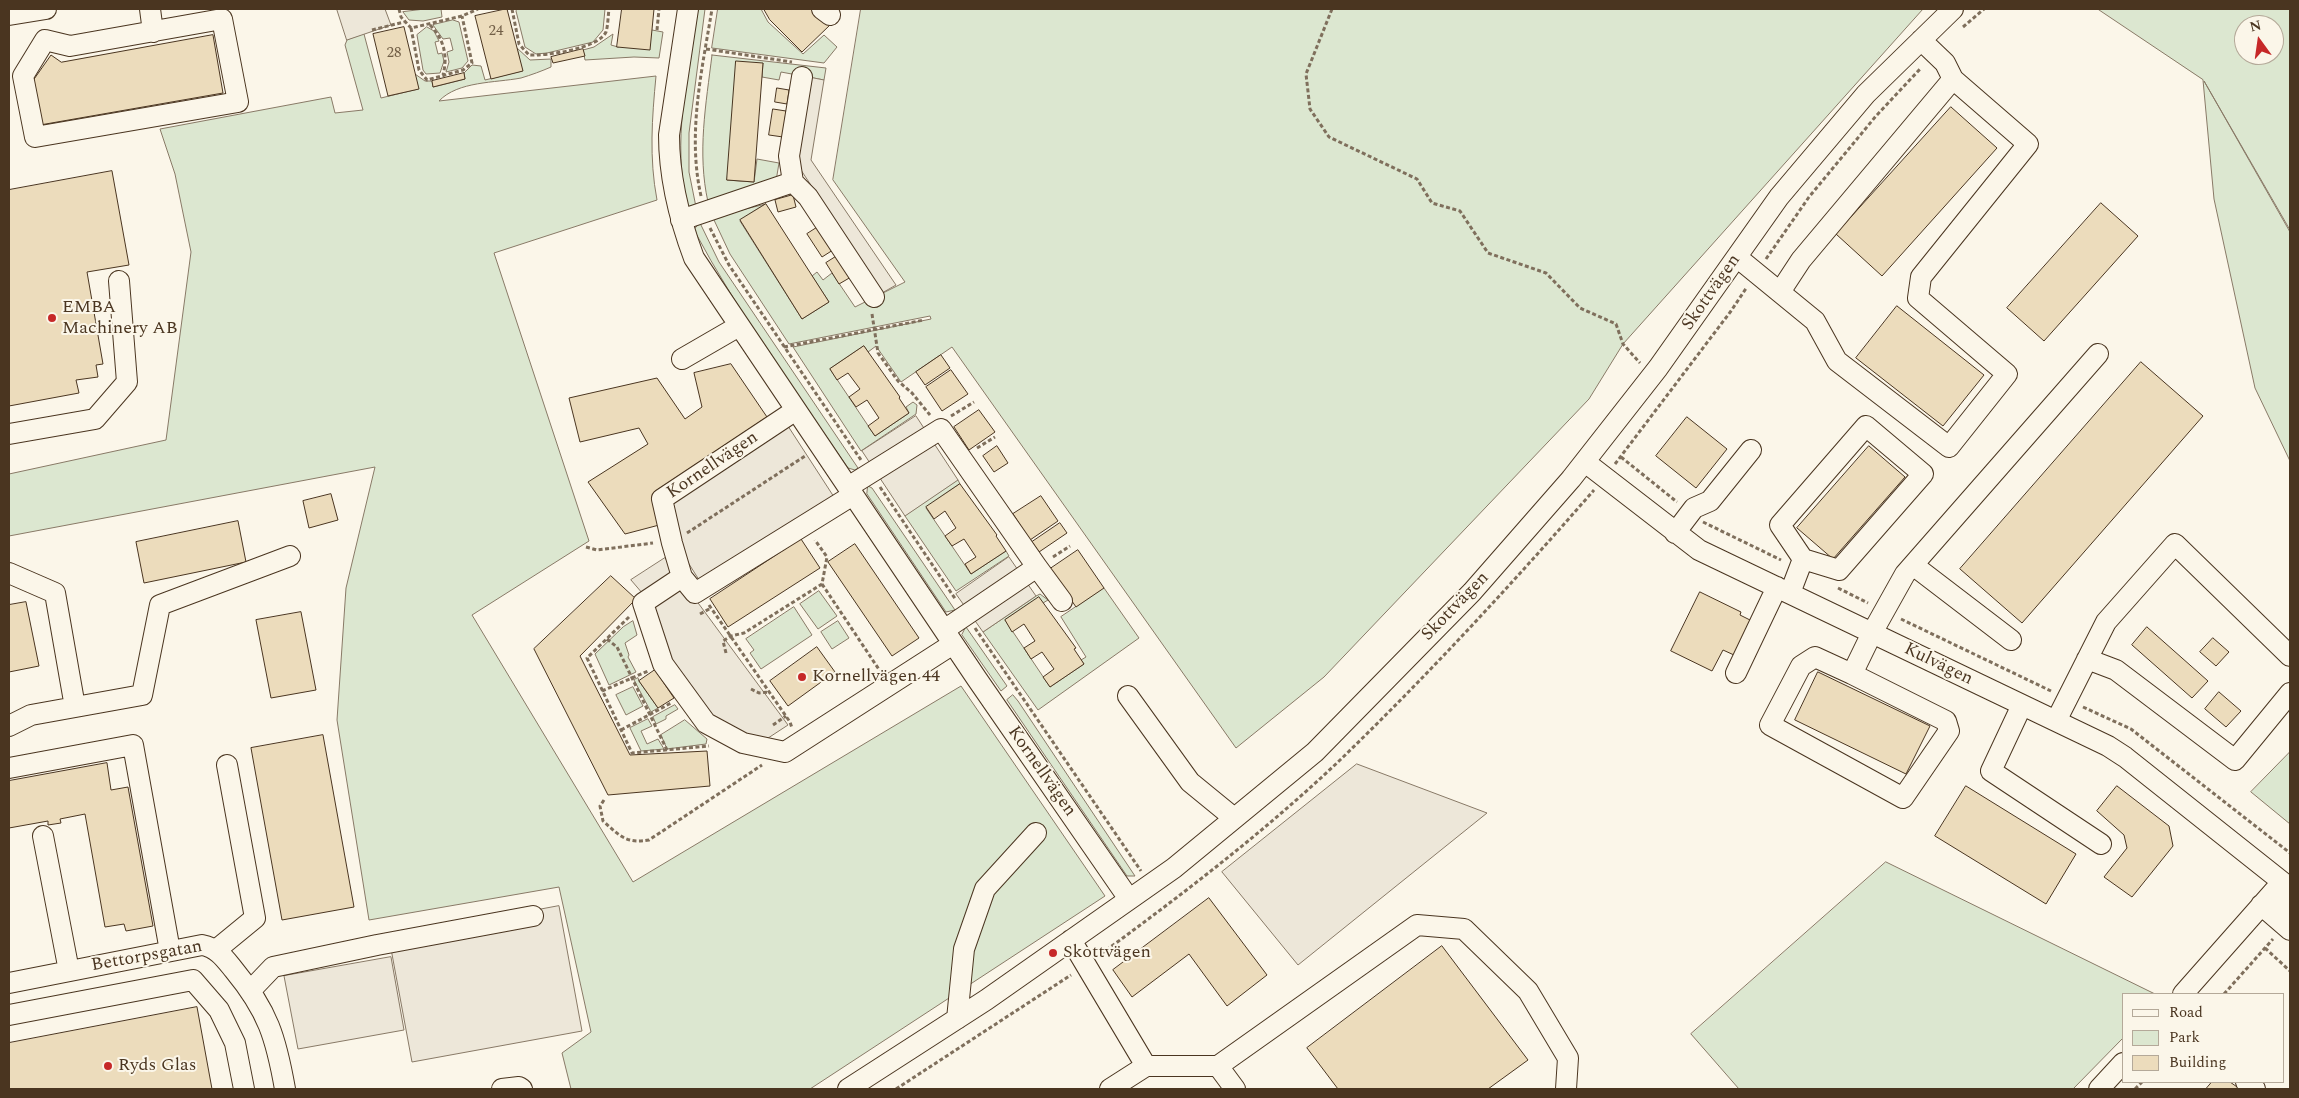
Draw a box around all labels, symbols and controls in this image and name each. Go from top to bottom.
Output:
text: N [2247,14,2264,38]
north arrow [2234,15,2284,65]
house number: 24 [489,23,503,41]
house number: 28 [387,45,401,63]
street label: Skottvägen [1678,251,1746,335]
place label: EMBA Machinery AB [62,297,178,340]
marker: EMBA Machinery AB [46,312,58,324]
street label: Kornellvägen [663,428,763,504]
street label: Skottvägen [1418,568,1494,646]
street label: Kulvägen [1900,639,1976,691]
place label: Kornellvägen 44 [812,666,940,688]
marker: Kornellvägen 44 [796,671,808,683]
street label: Kornellvägen [1002,723,1080,821]
street label: Bettorpsgatan [90,937,204,977]
place label: Skottvägen [1063,942,1151,964]
marker: Skottvägen [1047,947,1059,959]
legend [2122,993,2284,1083]
text: Road [2169,1001,2203,1024]
text: Park [2169,1026,2200,1049]
text: Building [2169,1051,2226,1074]
place label: Ryds Glas [118,1055,197,1077]
marker: Ryds Glas [102,1060,114,1072]

